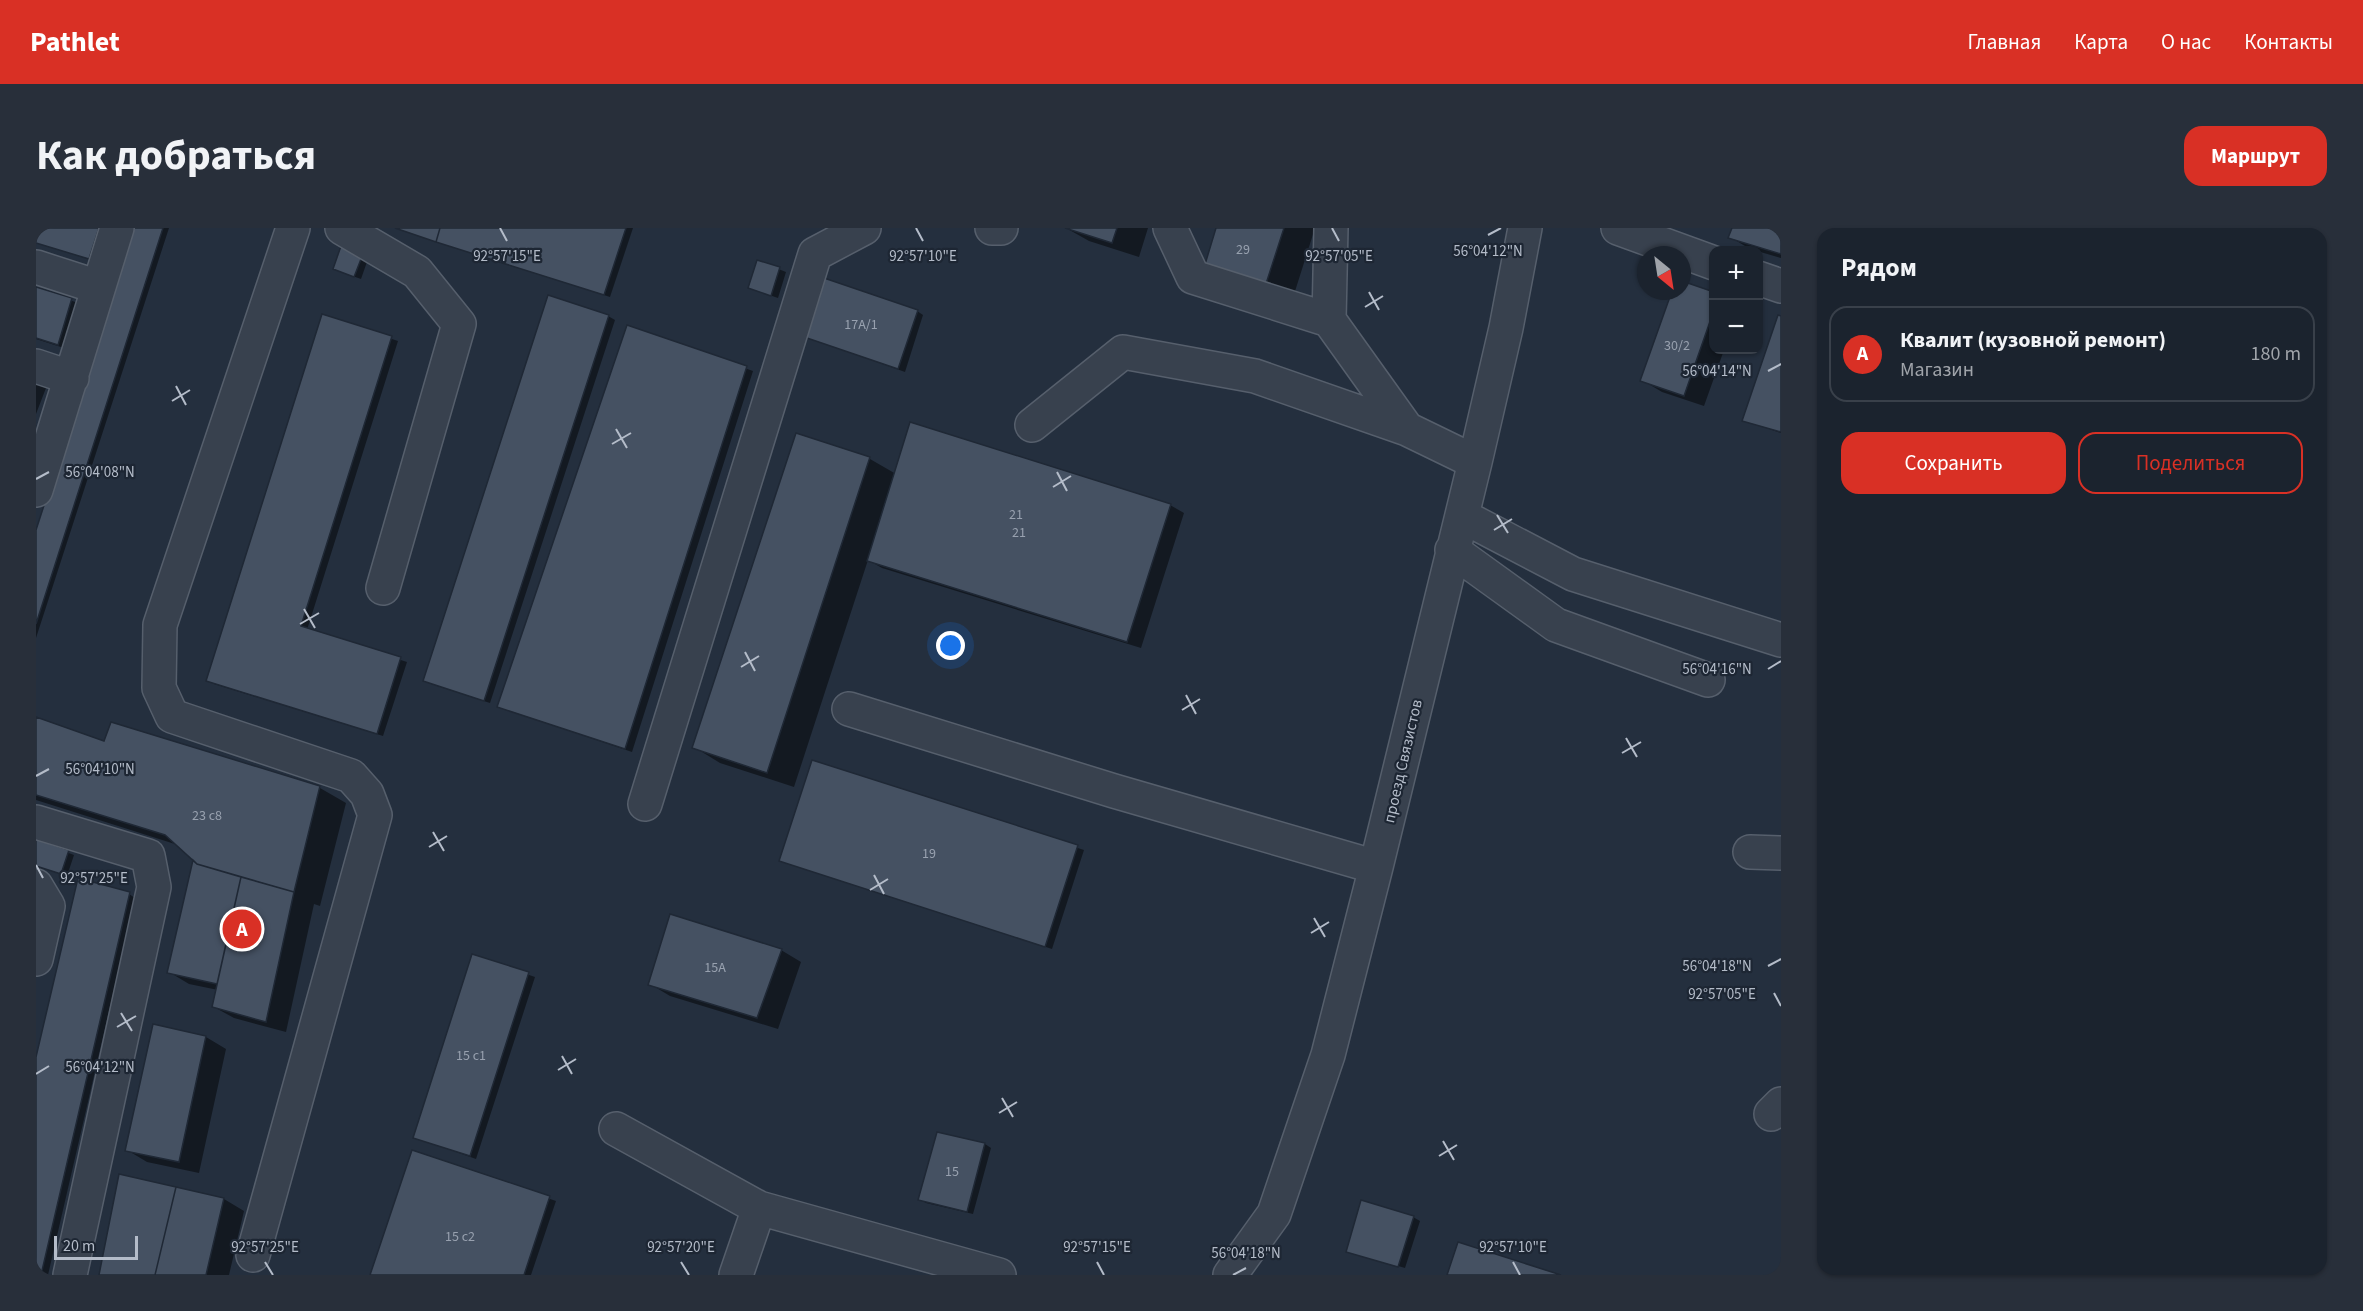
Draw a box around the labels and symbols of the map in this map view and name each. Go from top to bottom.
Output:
house number: 29 [1236,240,1250,260]
text: 56°04'12"N [1453,241,1523,262]
text: 92°57'15"E [473,246,541,267]
text: 92°57'10"E [889,246,957,267]
text: 92°57'05"E [1305,246,1373,267]
north arrow [1637,246,1691,300]
house number: 17А/1 [844,315,878,335]
house number: 30/2 [1664,336,1690,356]
text: 56°04'14"N [1682,361,1752,382]
text: 56°04'08"N [65,462,135,483]
house number: 21 [1009,505,1023,525]
house number: 21 [1012,523,1026,543]
your location [936,631,965,660]
text: 56°04'16"N [1682,659,1752,680]
street label: проезд Связистов [1378,697,1428,825]
text: 56°04'10"N [65,759,135,780]
house number: 23 с8 [192,806,222,826]
house number: 19 [922,844,936,864]
text: 92°57'25"E [60,868,128,889]
pin: A [222,906,262,952]
text: 56°04'18"N [1682,956,1752,977]
house number: 15А [704,958,726,978]
text: 92°57'05"E [1688,984,1756,1005]
house number: 15 с1 [456,1046,486,1066]
text: 56°04'12"N [65,1057,135,1078]
house number: 15 [945,1162,959,1182]
house number: 15 с2 [445,1227,475,1247]
scale bar [54,1233,138,1260]
text: 92°57'25"E [231,1237,299,1258]
text: 92°57'20"E [647,1237,715,1258]
text: 92°57'15"E [1063,1237,1131,1258]
text: 92°57'10"E [1479,1237,1547,1258]
text: 56°04'18"N [1211,1243,1281,1264]

